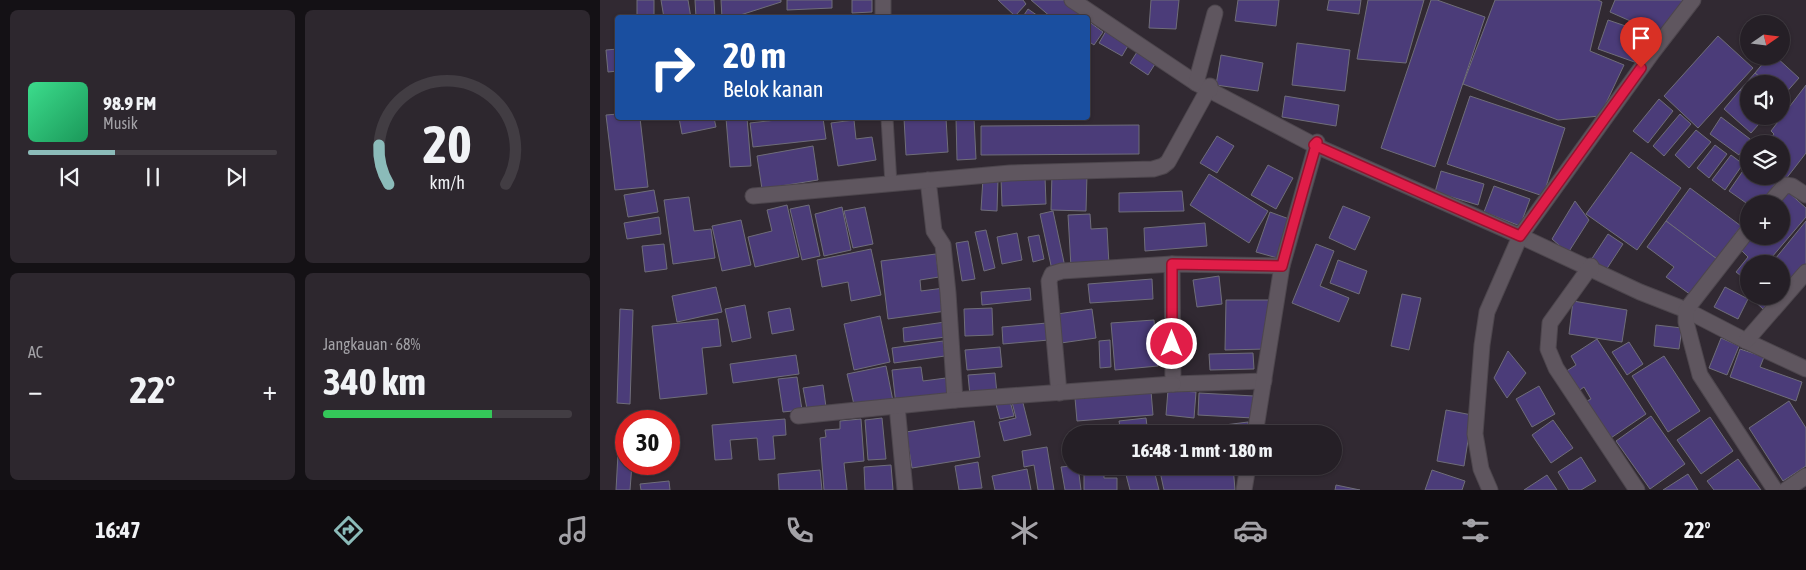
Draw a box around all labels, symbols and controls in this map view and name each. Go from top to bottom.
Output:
north arrow [1740,15,1790,65]
map controls [1740,15,1790,305]
pin [1620,17,1662,68]
icon: arrive [1627,24,1655,52]
icon: right [640,35,705,100]
text: 20 m [723,35,786,75]
button: sound [1740,75,1790,125]
text: Belok kanan [723,76,824,102]
text: 98.9 FM [103,92,156,114]
text: Musik [103,114,138,132]
text: 20 [423,114,472,174]
button: layers [1740,135,1790,185]
icon: previous [56,163,84,191]
icon: pause [139,163,167,191]
icon: next [222,163,250,191]
text: km/h [430,172,465,193]
button: + [1740,195,1790,245]
button: − [1740,255,1790,305]
position arrow [1145,317,1197,369]
text: Jangkauan · 68% [323,335,420,353]
text: AC [28,343,43,361]
text: 340 km [323,360,426,403]
text: 22° [129,368,176,411]
text: − [28,374,43,406]
text: + [262,374,277,406]
speed limit sign: 30 [615,410,680,475]
text: 16:48 · 1 mnt · 180 m [1132,439,1272,461]
icon: directions [331,513,366,548]
icon: music [556,513,591,548]
icon: phone [782,513,817,548]
icon: climate [1007,513,1042,548]
icon: car [1233,513,1268,548]
icon: filters [1458,513,1493,548]
text: 16:47 [95,517,141,543]
text: 22° [1684,517,1711,543]

